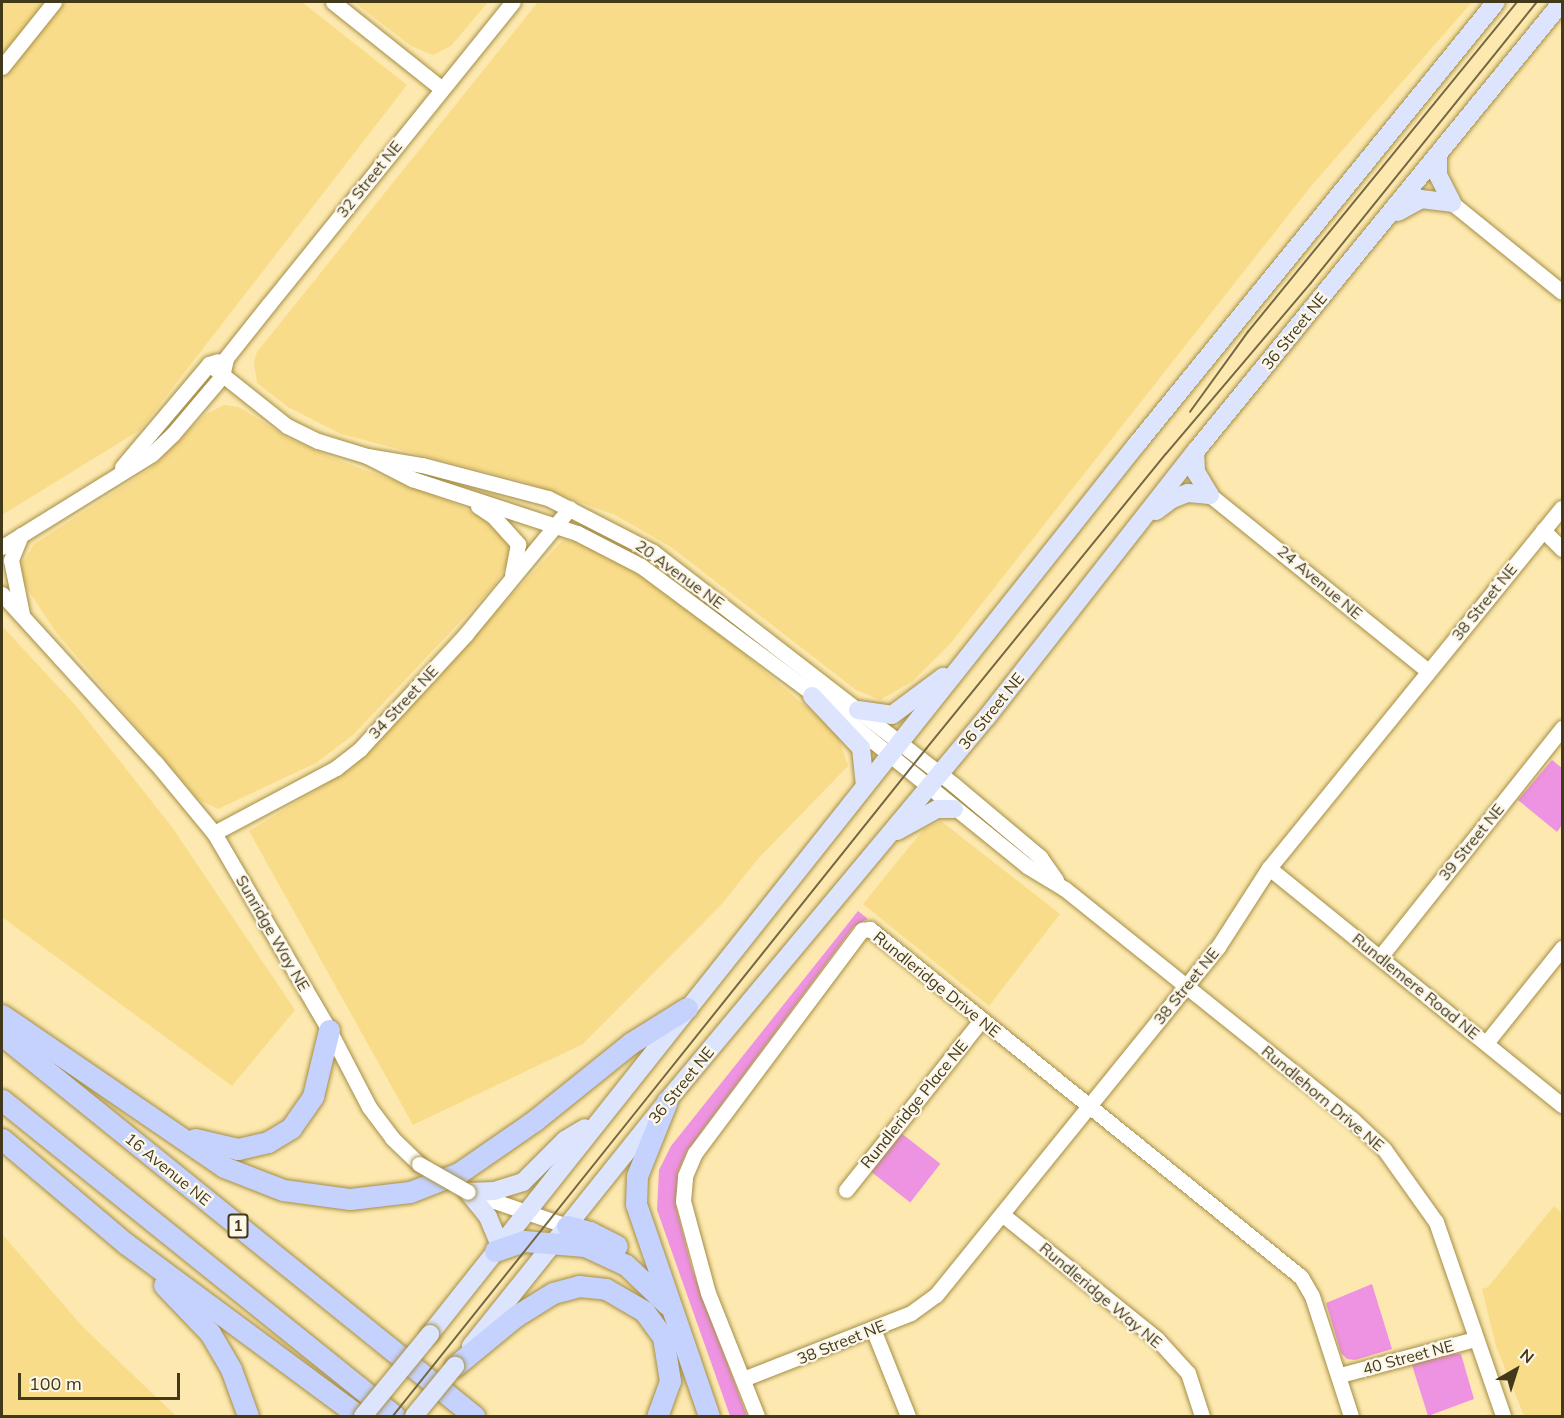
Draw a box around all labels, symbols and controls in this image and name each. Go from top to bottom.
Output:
street label: 32 Street NE [332,137,406,221]
street label: 36 Street NE [1257,289,1331,373]
street label: 20 Avenue NE [632,535,728,613]
street label: 24 Avenue NE [1274,541,1366,623]
street label: 38 Street NE [1447,560,1521,644]
street label: 34 Street NE [364,661,442,743]
street label: 36 Street NE [954,669,1028,753]
street label: 39 Street NE [1434,800,1508,884]
street label: Sunridge Way NE [232,872,314,994]
street label: Rundleridge Drive NE [870,927,1004,1041]
street label: Rundlemere Road NE [1349,929,1483,1043]
street label: 38 Street NE [1149,944,1223,1028]
street label: Rundleridge Place NE [856,1036,972,1172]
street label: Rundlehorn Drive NE [1258,1041,1388,1155]
street label: 36 Street NE [644,1043,718,1127]
street label: 16 Avenue NE [121,1129,215,1209]
road number: 1 [228,1214,248,1238]
street label: Rundleridge Way NE [1036,1238,1166,1352]
street label: 38 Street NE [794,1316,888,1368]
street label: 40 Street NE [1361,1336,1455,1378]
north arrow [1486,1340,1546,1400]
text: N [1516,1344,1538,1368]
scale bar [21,1361,183,1399]
text: 100 m [29,1372,82,1395]

